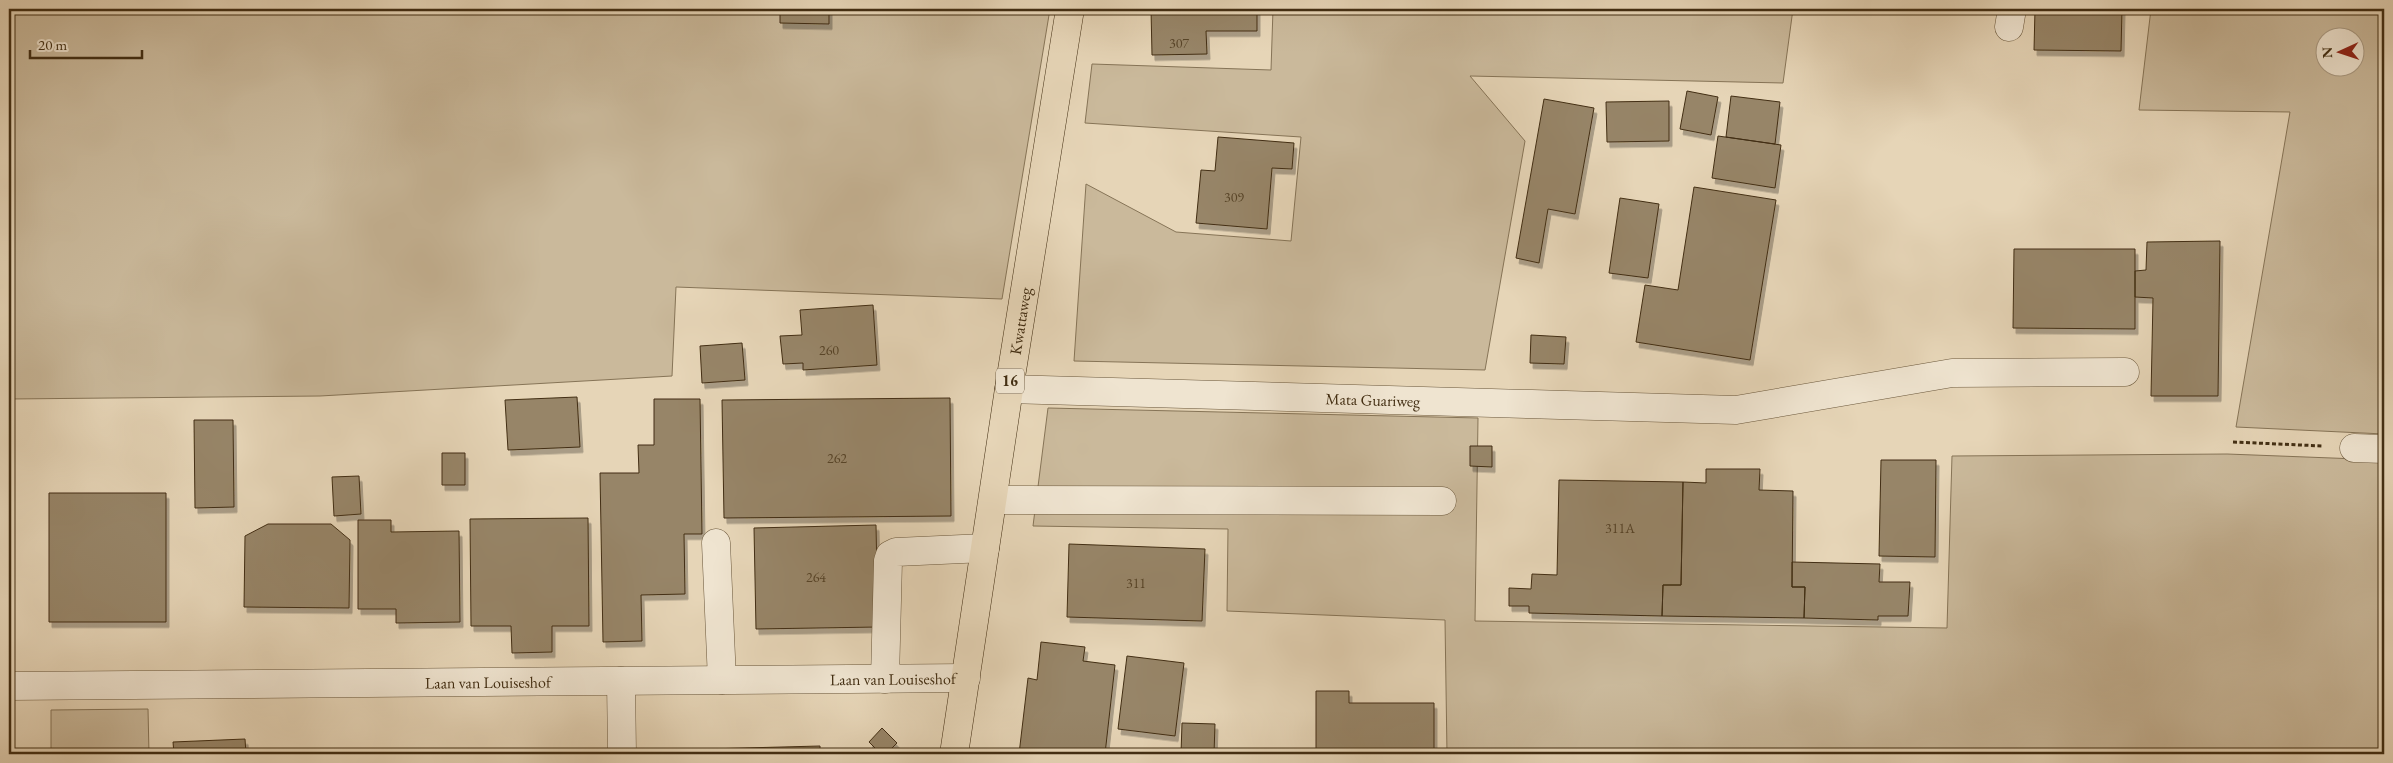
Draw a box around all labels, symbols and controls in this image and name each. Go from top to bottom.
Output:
scale bar [30,28,142,60]
north arrow [2316,28,2366,78]
house number: 307 [1169,34,1189,52]
text: 20 m [38,35,67,54]
text: N [2318,46,2336,59]
house number: 309 [1224,188,1244,206]
street label: Kwattaweg [1005,285,1036,356]
house number: 260 [819,341,839,359]
road number: 16 [996,368,1024,394]
street label: Mata Guariweg [1325,388,1421,412]
house number: 262 [827,449,847,467]
house number: 311A [1605,519,1635,537]
house number: 264 [806,568,826,586]
house number: 311 [1126,574,1146,592]
street label: Laan van Louiseshof [830,668,958,690]
street label: Laan van Louiseshof [425,671,553,694]

